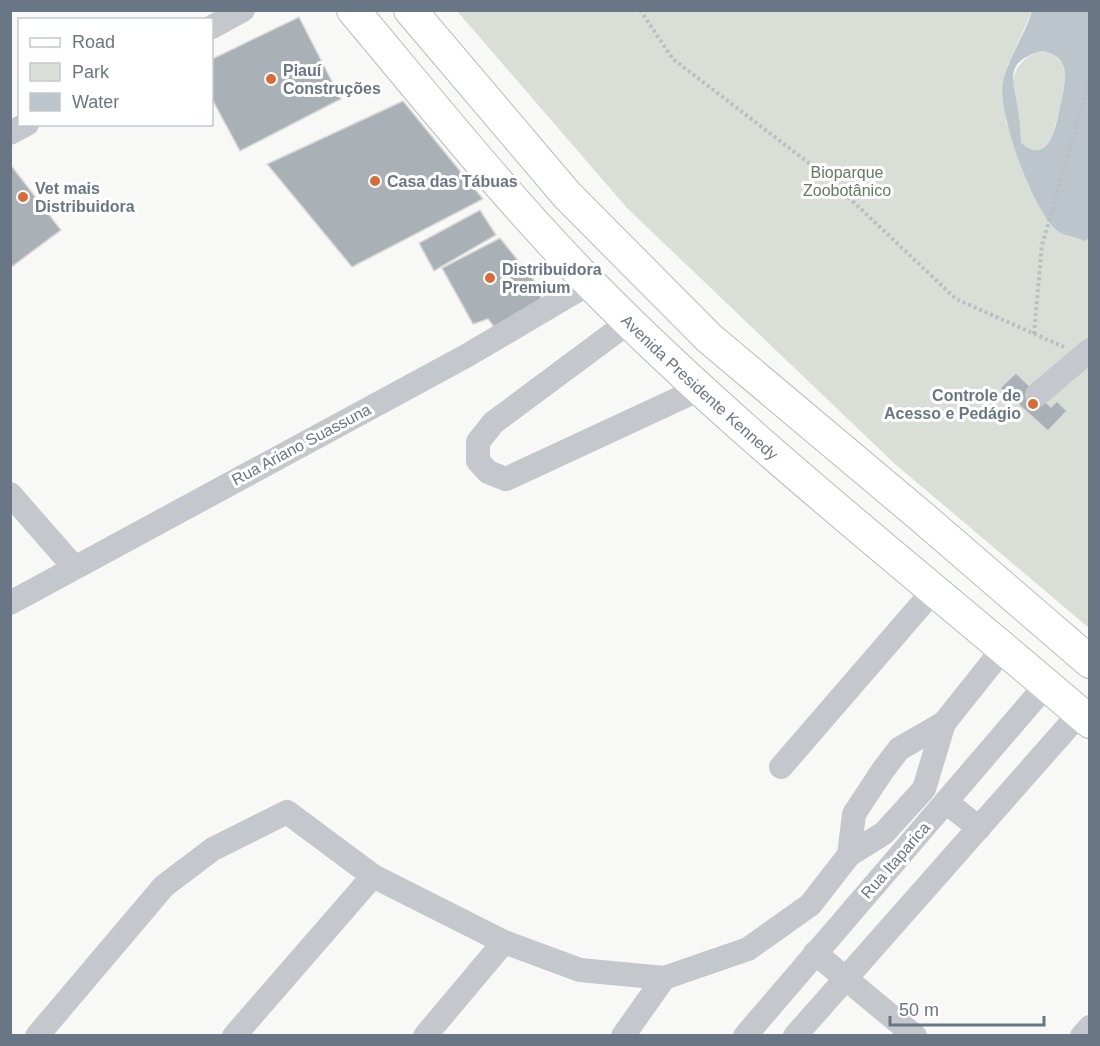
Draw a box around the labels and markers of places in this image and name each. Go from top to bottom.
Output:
place label: Piauí Construções [283,62,381,97]
marker: Piauí Construções [264,72,278,86]
place label: Casa das Tábuas [387,173,518,190]
marker: Casa das Tábuas [368,174,382,188]
place label: Vet mais Distribuidora [35,180,135,215]
marker: Vet mais Distribuidora [16,190,30,204]
place label: Distribuidora Premium [502,261,602,296]
marker: Distribuidora Premium [483,271,497,285]
place label: Controle de Acesso e Pedágio [884,387,1021,422]
marker: Controle de Acesso e Pedágio [1026,397,1040,411]

